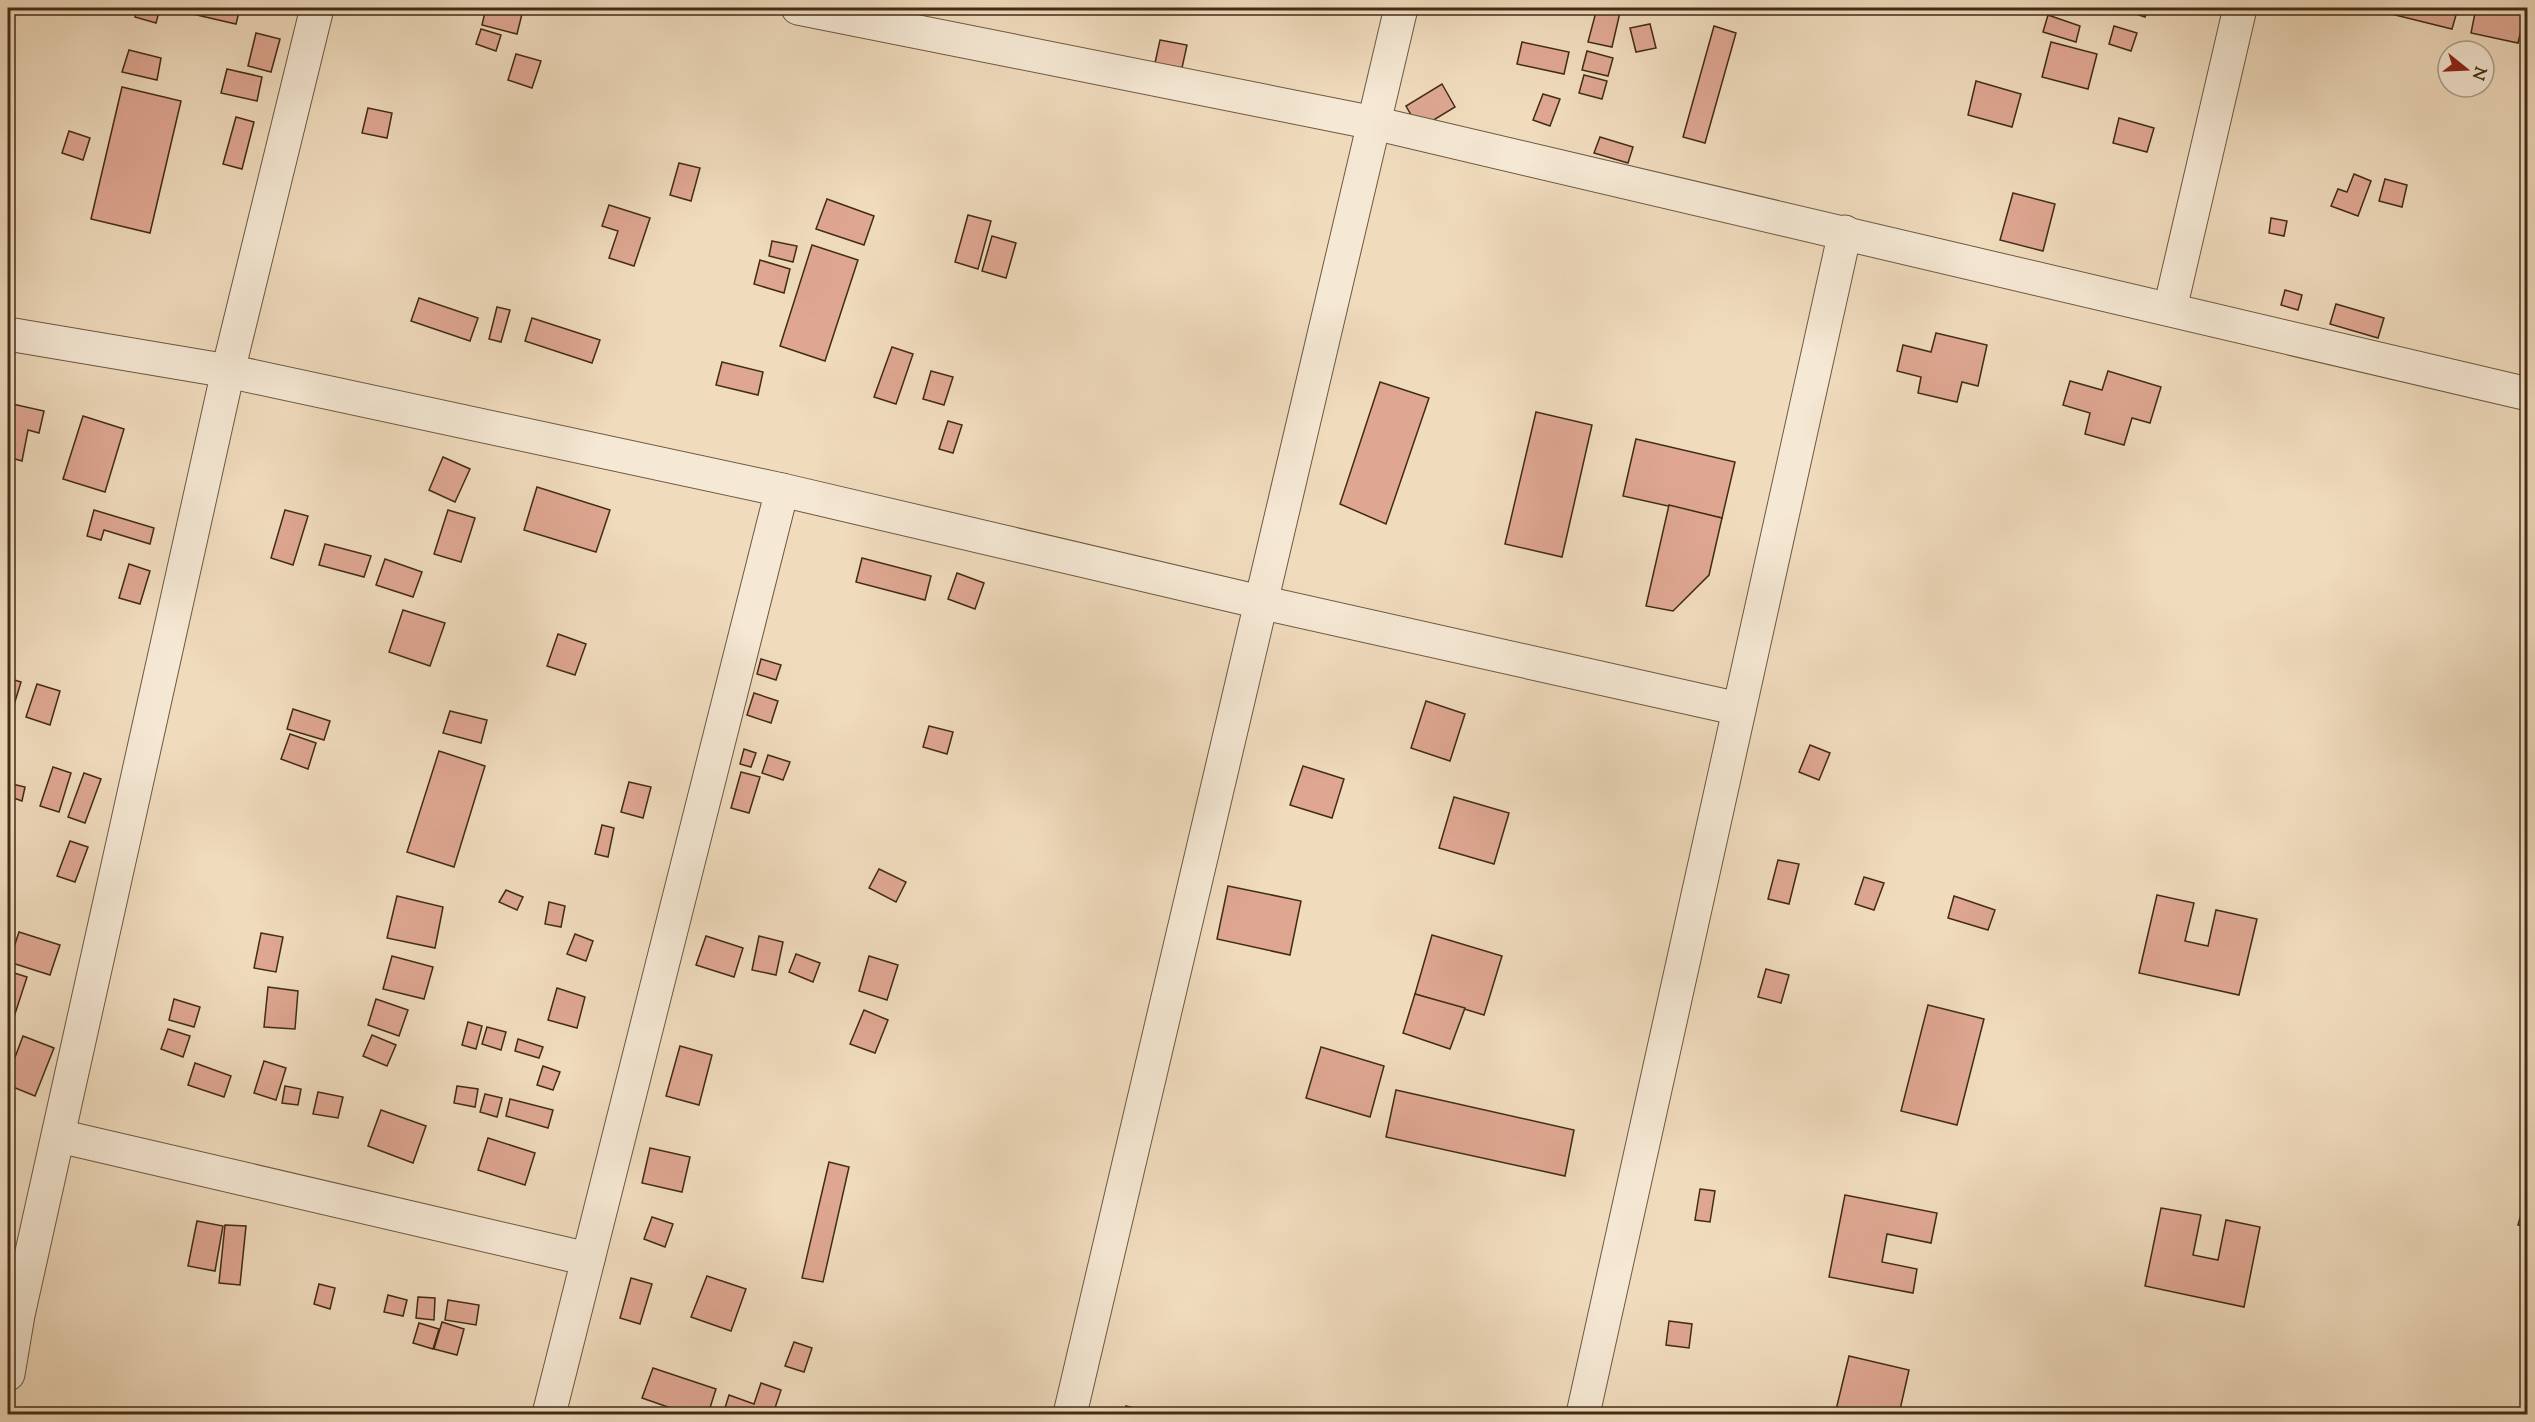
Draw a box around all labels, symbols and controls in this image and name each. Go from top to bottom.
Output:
north arrow [2436,39,2496,99]
text: N [2465,63,2491,83]

